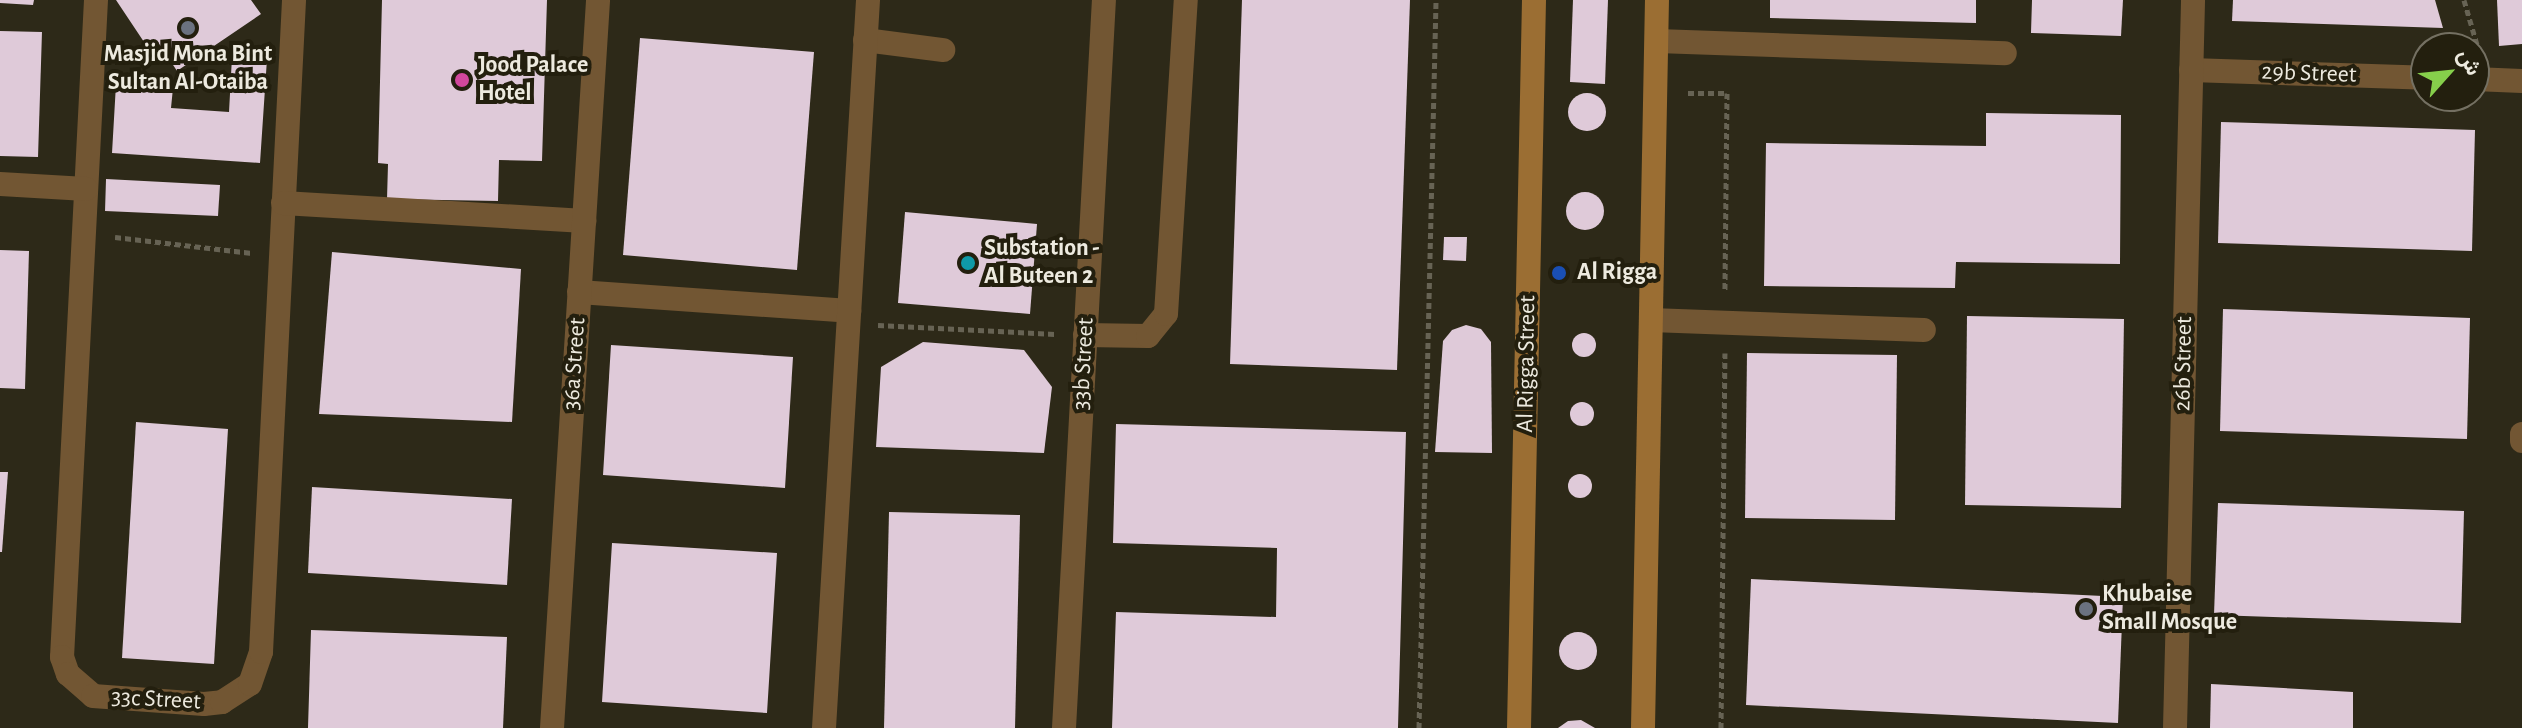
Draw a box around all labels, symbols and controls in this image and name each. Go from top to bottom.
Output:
marker: Masjid Mona Bint Sultan Al-Otaiba [179,19,197,37]
north arrow [2410,32,2490,112]
place label: Masjid Mona Bint Sultan Al-Otaiba [104,41,272,97]
text: ش [2454,45,2485,79]
place label: Jood Palace Hotel [478,52,588,108]
street label: 29b Street [2261,58,2357,90]
marker: Jood Palace Hotel [453,71,471,89]
place label: Substation - Al Buteen 2 [984,235,1100,291]
marker: Substation - Al Buteen 2 [959,254,977,272]
place label: Al Rigga [1577,259,1657,287]
marker: Al Rigga [1548,262,1570,284]
street label: Al Rigga Street [1511,295,1543,433]
street label: 26b Street [2169,316,2199,412]
street label: 36a Street [557,317,593,411]
street label: 33b Street [1067,317,1101,411]
place label: Khubaise Small Mosque [2102,581,2237,637]
marker: Khubaise Small Mosque [2077,600,2095,618]
street label: 33c Street [111,683,201,717]

